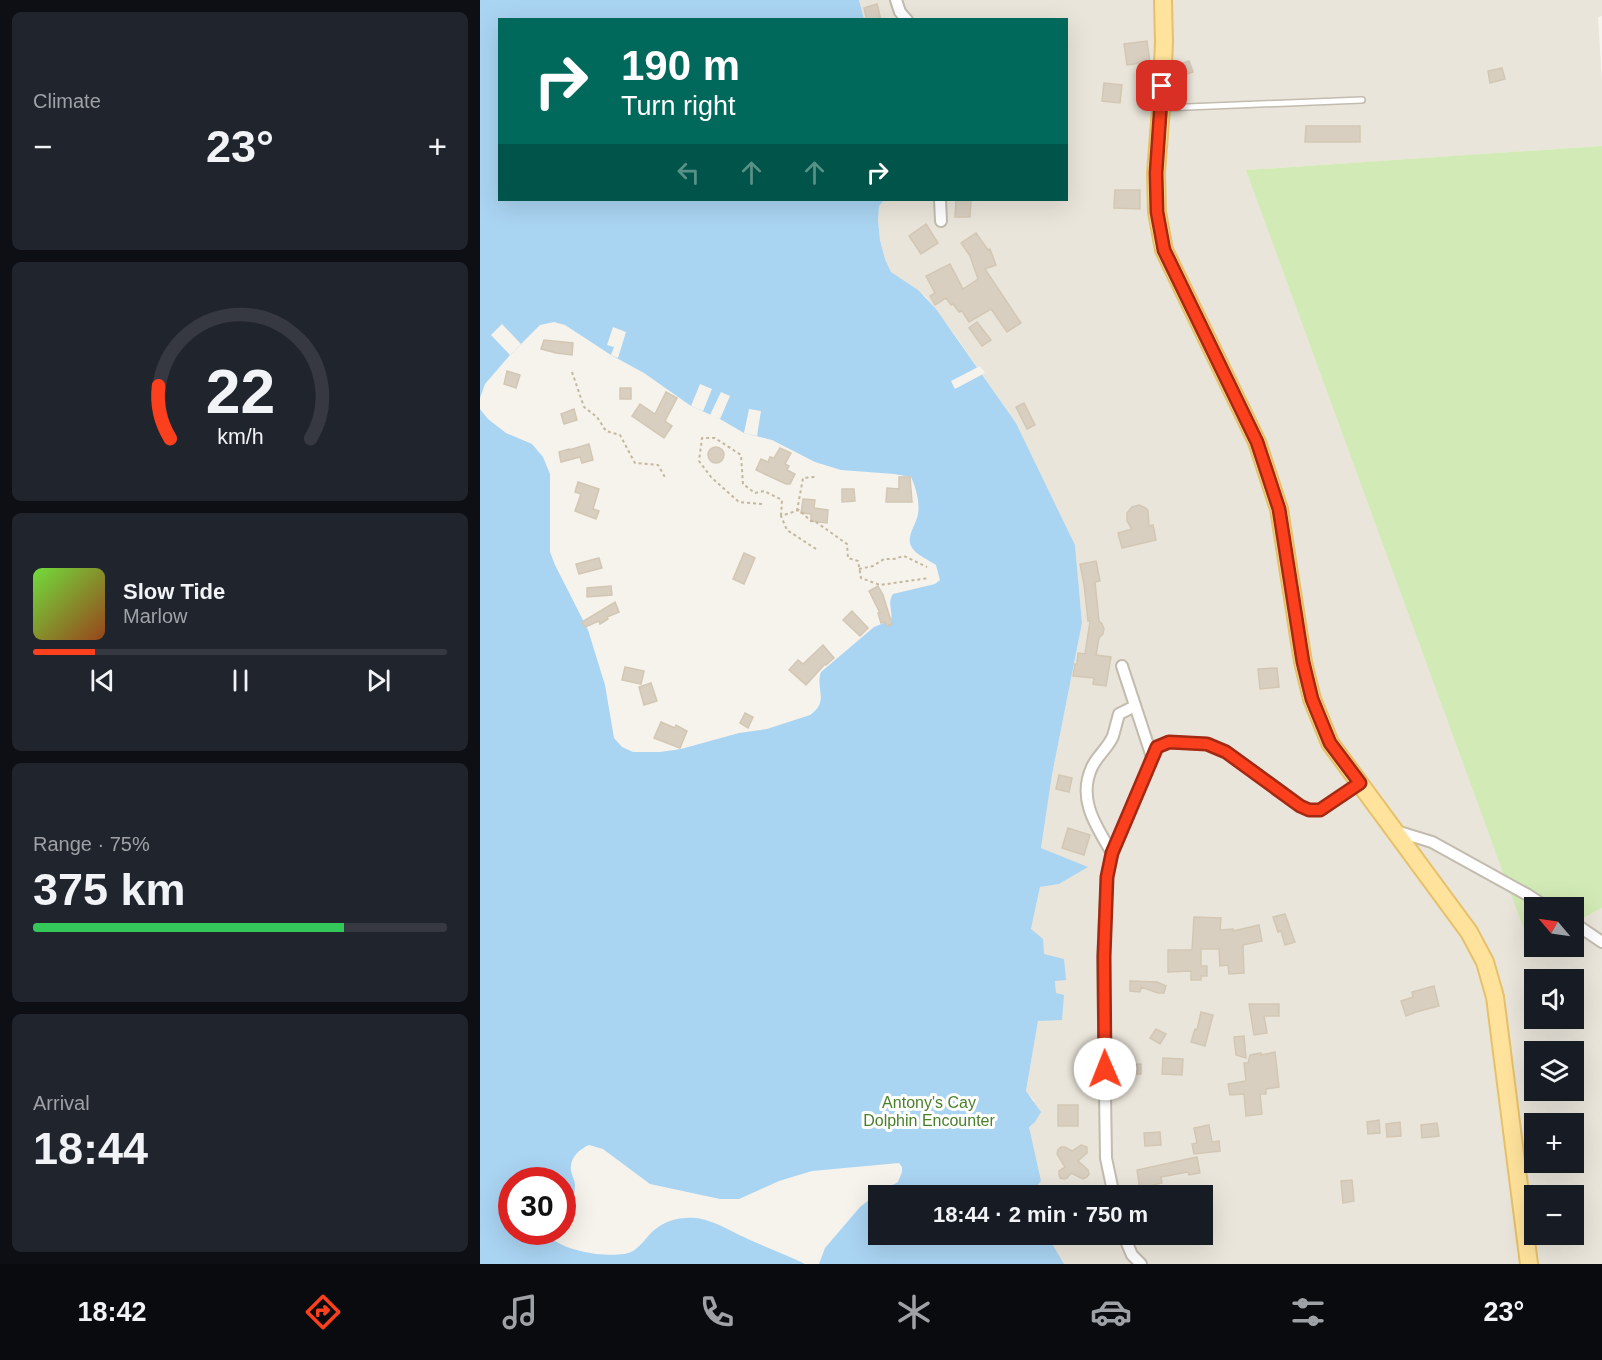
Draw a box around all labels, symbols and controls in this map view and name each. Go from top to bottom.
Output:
icon: right [522,42,600,120]
text: 190 m [621,42,740,89]
pin [1136,60,1187,111]
icon: arrive [1145,69,1178,102]
text: Climate [33,90,101,112]
text: Turn right [621,91,736,121]
text: 23° [206,121,274,172]
text: − [33,128,52,165]
text: + [428,128,447,165]
icon: left [672,156,705,189]
icon: ahead [735,156,768,189]
icon: ahead [798,156,831,189]
icon: right [861,156,894,189]
text: 22 [205,357,275,426]
text: km/h [217,425,263,449]
text: Slow Tide [123,579,225,604]
text: Marlow [123,605,187,627]
icon: previous [86,664,119,697]
icon: pause [224,664,257,697]
icon: next [362,664,395,697]
text: Range · 75% [33,833,150,855]
text: 375 km [33,864,186,915]
north arrow [1524,897,1584,957]
map controls [1524,897,1584,1245]
button: sound [1524,969,1584,1029]
position arrow [1073,1037,1137,1101]
button: layers [1524,1041,1584,1101]
text: Arrival [33,1092,90,1114]
park label: Antony's Cay Dolphin Encounter [863,1094,995,1129]
button: + [1524,1113,1584,1173]
text: 18:44 [33,1123,148,1174]
speed limit sign: 30 [498,1167,576,1245]
button: − [1524,1185,1584,1245]
text: 18:44 · 2 min · 750 m [933,1202,1148,1227]
icon: directions [302,1291,344,1333]
icon: music [499,1291,541,1333]
icon: phone [696,1291,738,1333]
icon: climate [893,1291,935,1333]
icon: car [1090,1291,1132,1333]
icon: filters [1287,1291,1329,1333]
text: 18:42 [78,1297,147,1327]
text: 23° [1484,1297,1524,1327]

